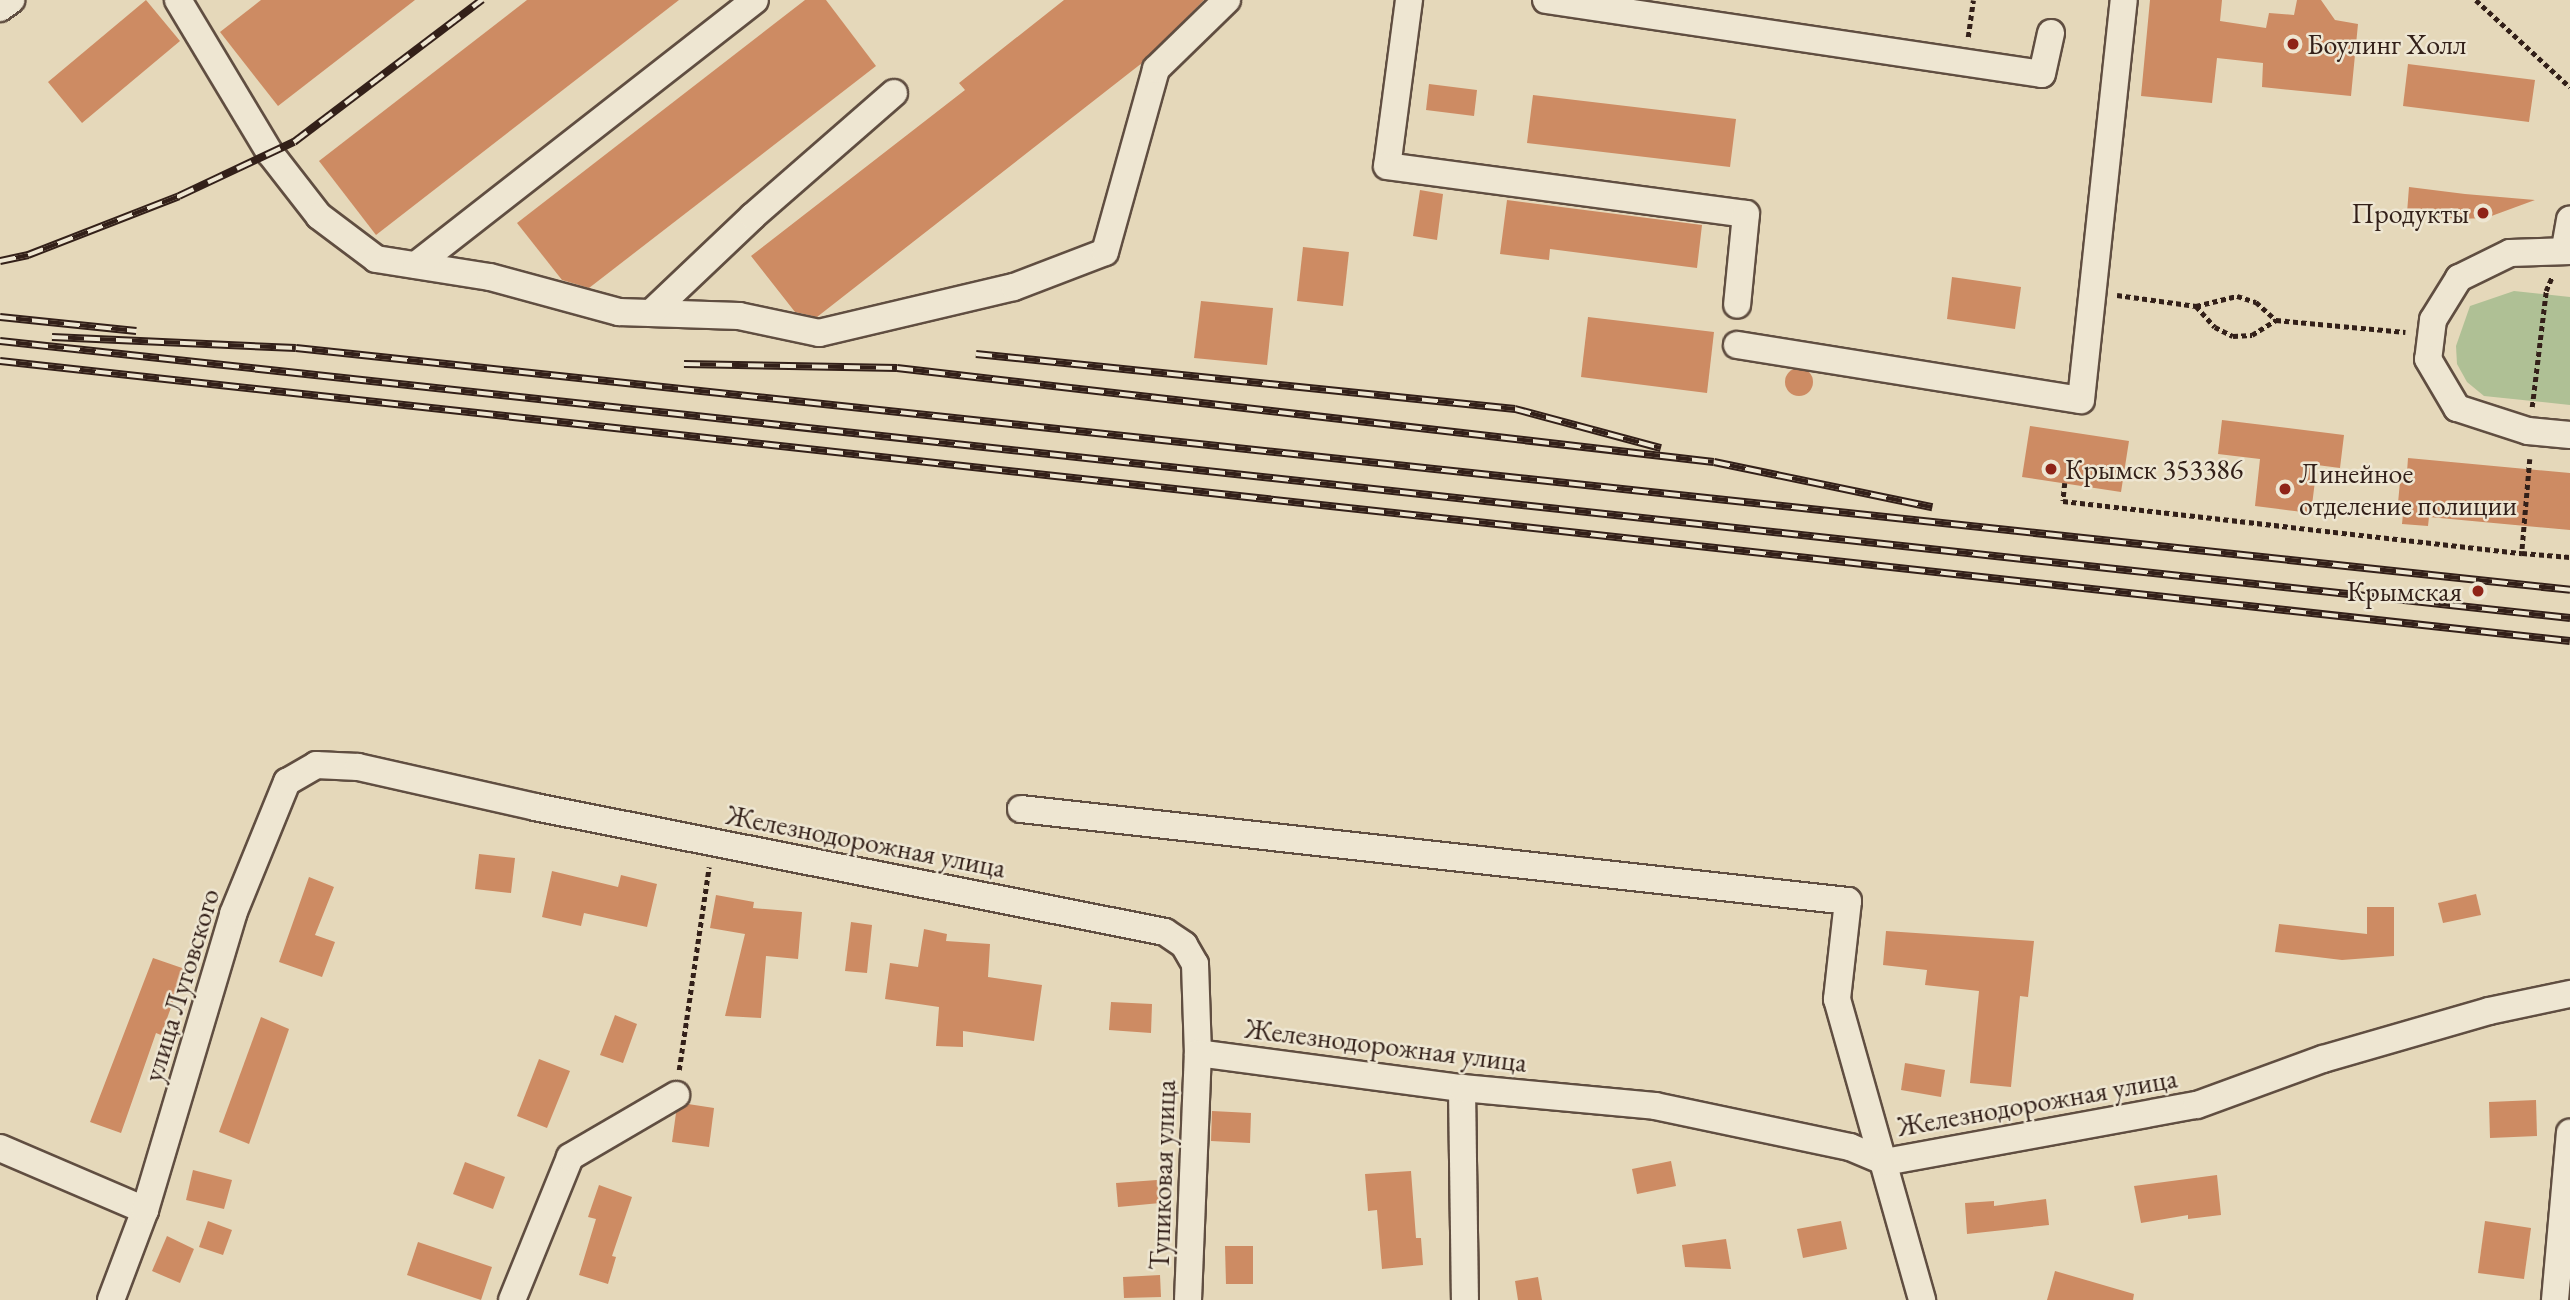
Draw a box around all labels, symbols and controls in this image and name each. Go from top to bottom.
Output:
place label: Боулинг Холл [2307,27,2466,61]
marker: Боулинг Холл [2285,36,2301,52]
place label: Продукты [2351,196,2469,230]
marker: Продукты [2475,205,2491,221]
place label: Крымск 353386 [2065,452,2243,486]
place label: Линейное отделение полиции [2299,456,2517,522]
marker: Крымск 353386 [2043,461,2059,477]
marker: Линейное отделение полиции [2277,481,2293,497]
place label: Крымская [2347,574,2462,608]
marker: Крымская [2468,581,2488,601]
street label: Железнодорожная улица [723,797,1009,885]
street label: улица Луговского [136,884,226,1086]
street label: Железнодорожная улица [1243,1011,1529,1079]
street label: Железнодорожная улица [1894,1061,2180,1143]
street label: Тупиковая улица [1142,1079,1182,1271]

